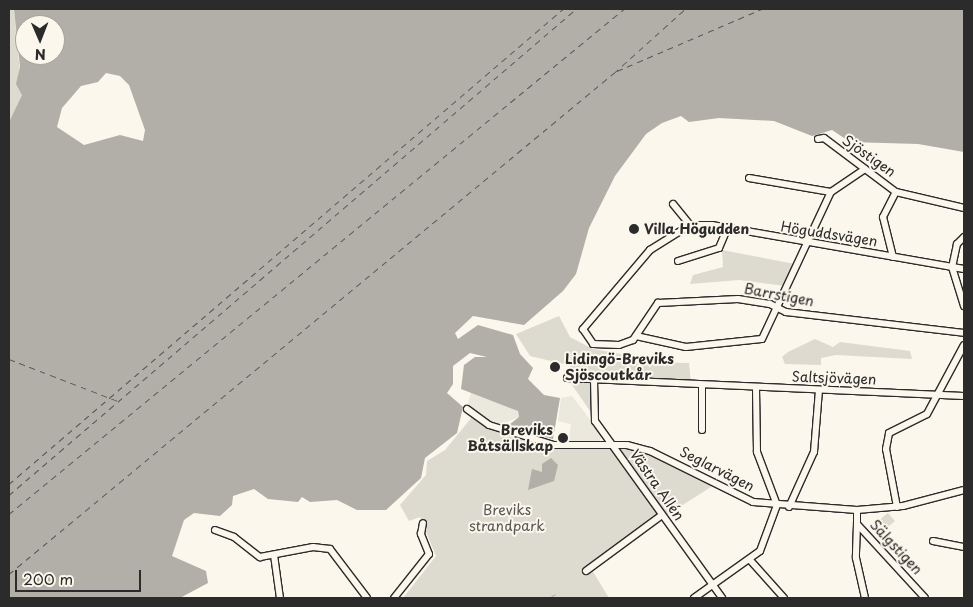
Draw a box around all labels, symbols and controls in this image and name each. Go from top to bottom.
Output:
north arrow [15,15,65,65]
text: N [35,44,46,65]
street label: Sjöstigen [839,132,899,180]
street label: Höguddsvägen [779,218,879,250]
place label: Villa Högudden [644,221,750,237]
marker: Villa Högudden [628,223,640,235]
street label: Barrstigen [743,280,815,310]
place label: Lidingö-Breviks Sjöscoutkår [565,351,674,384]
marker: Lidingö-Breviks Sjöscoutkår [549,361,561,373]
street label: Saltsjövägen [791,368,877,388]
place label: Breviks Båtsällskap [467,422,553,454]
marker: Breviks Båtsällskap [557,432,569,444]
street label: Seglarvägen [677,443,757,495]
street label: Västra Allén [626,446,688,524]
park label: Breviks strandpark [469,502,545,534]
street label: Sälgstigen [866,516,926,578]
scale bar [18,560,144,592]
text: 200 m [23,567,73,590]

